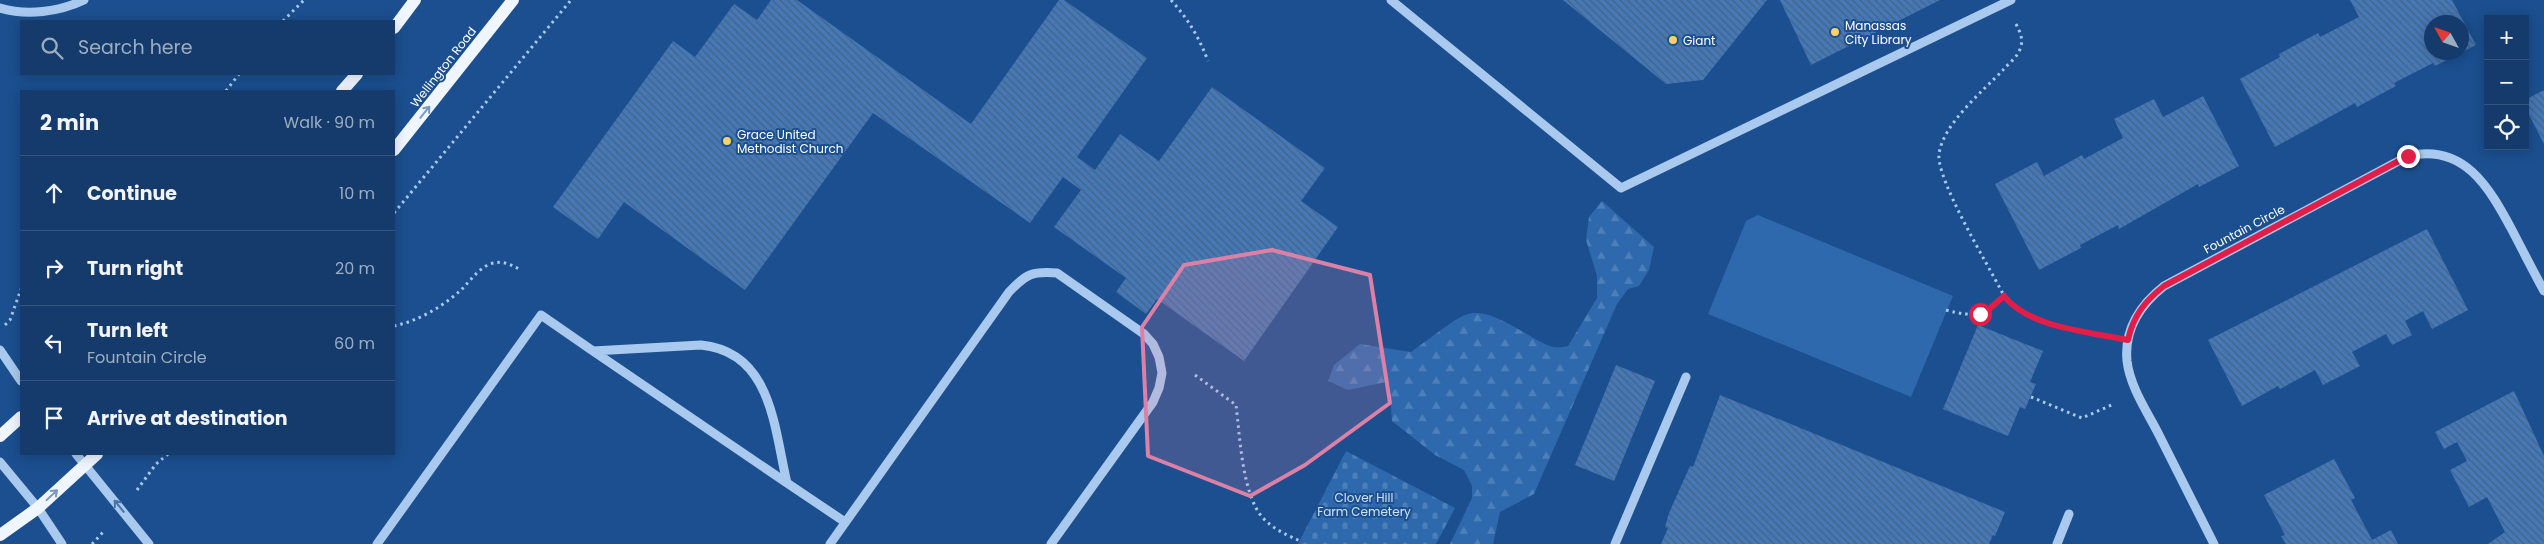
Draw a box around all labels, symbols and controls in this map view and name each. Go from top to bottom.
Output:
north arrow [2424,15,2469,60]
map controls [2484,15,2529,150]
button: + [2484,15,2529,60]
place label: Manassas City Library [1845,17,1912,48]
search box [20,20,395,75]
street label: Wellington Road [406,23,480,111]
marker: Manassas City Library [1829,26,1841,38]
place label: Giant [1683,32,1715,49]
icon: search [38,34,66,62]
text: Search here [78,34,192,61]
marker: Giant [1667,34,1679,46]
button: − [2484,60,2529,105]
button: locate [2484,105,2529,150]
one-way arrow [419,106,430,119]
text: 2 min [40,108,99,137]
text: Walk · 90 m [284,111,375,134]
place label: Grace United Methodist Church [737,126,843,157]
marker: Grace United Methodist Church [721,135,733,147]
route end [2397,145,2420,168]
icon: ahead [40,179,68,207]
text: Continue [87,180,177,207]
text: 10 m [339,182,375,205]
street label: Fountain Circle [2200,200,2288,258]
icon: right [40,254,68,282]
text: Turn right [87,255,183,282]
text: 20 m [335,257,375,280]
route start [1969,303,1992,326]
text: Turn left [87,317,168,344]
icon: left [40,329,68,357]
text: 60 m [334,332,375,355]
text: Fountain Circle [87,346,207,369]
icon: arrive [40,404,68,432]
text: Arrive at destination [87,405,288,432]
one-way arrow [46,489,59,501]
park label: Clover Hill Farm Cemetery [1317,489,1411,520]
one-way arrow [113,499,124,512]

